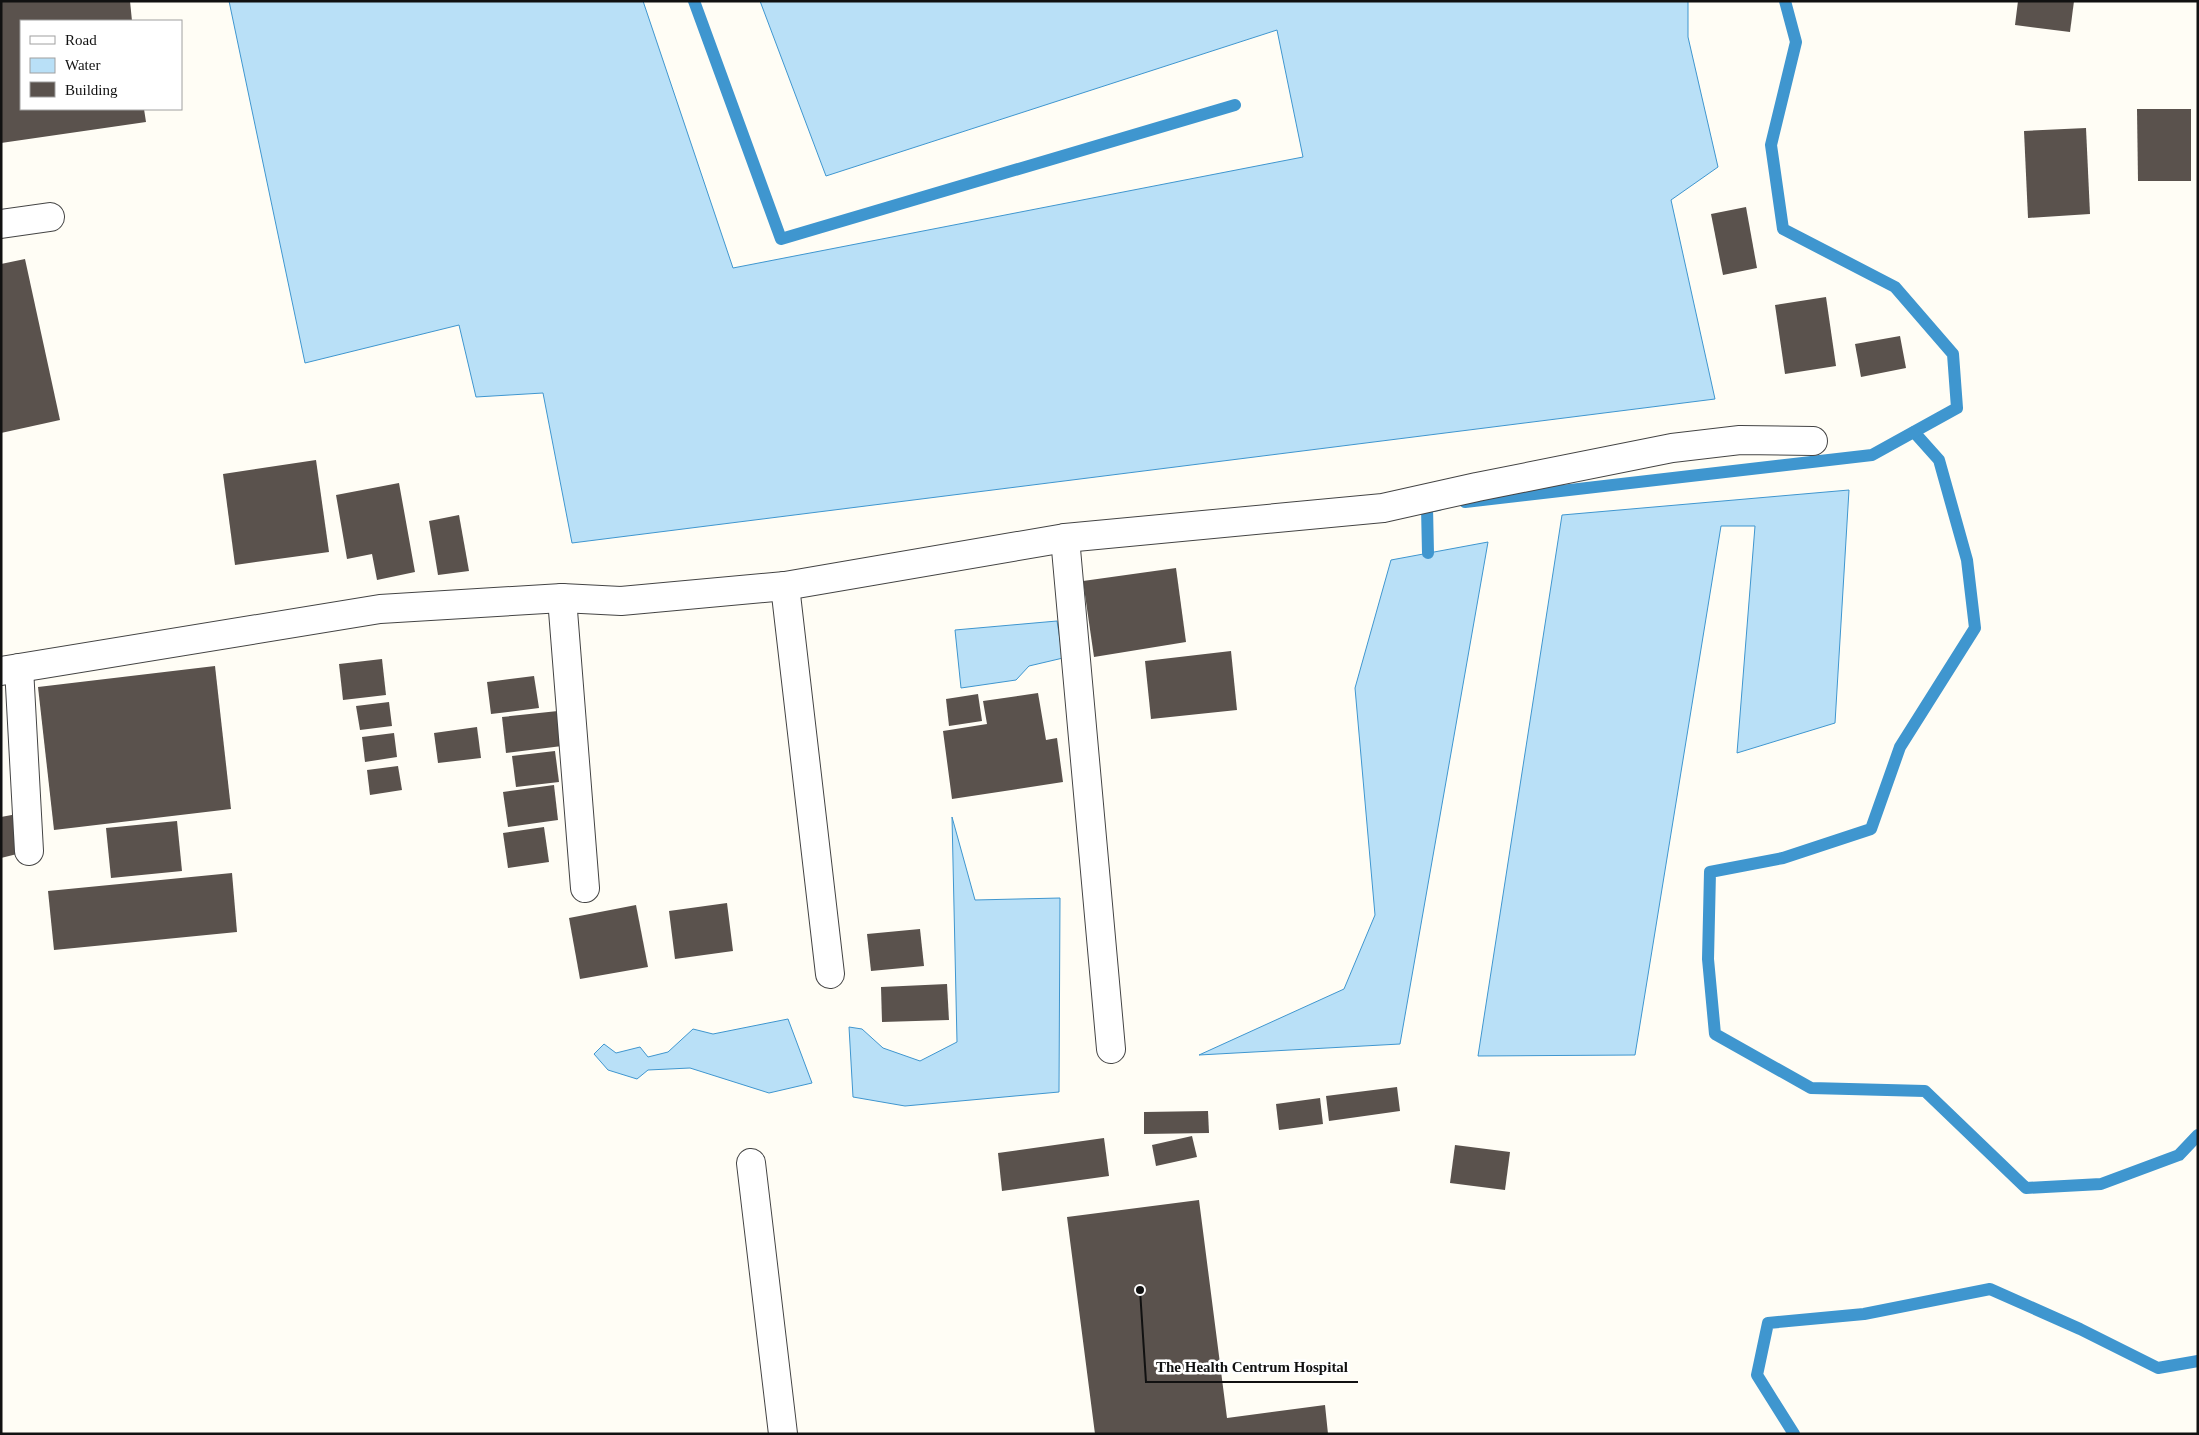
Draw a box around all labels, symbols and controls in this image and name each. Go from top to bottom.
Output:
legend [20,20,182,110]
text: Road [65,32,97,48]
text: Water [65,57,100,73]
text: Building [65,82,118,98]
callout: The Health Centrum Hospital [1146,1352,1358,1382]
text: The Health Centrum Hospital [1156,1359,1348,1375]

